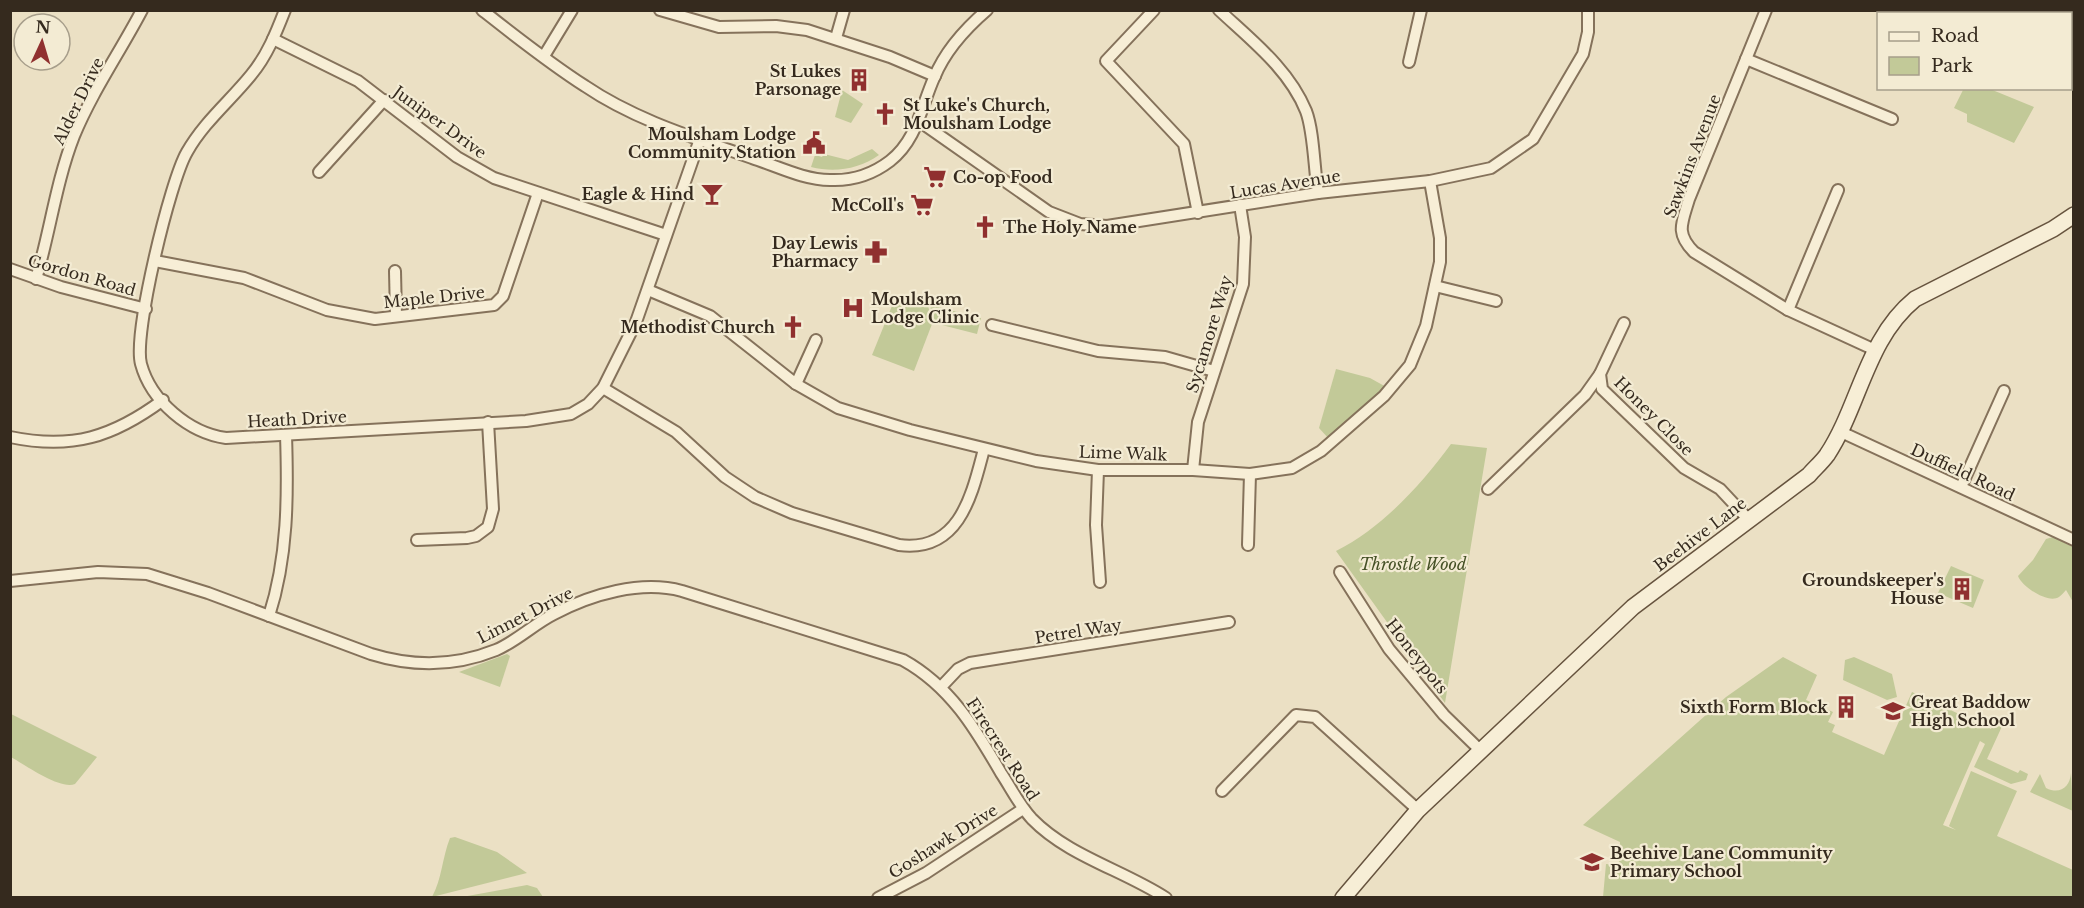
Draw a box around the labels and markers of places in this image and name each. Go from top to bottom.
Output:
place label: St Lukes Parsonage [755,61,841,99]
building icon: St Lukes Parsonage [846,67,872,93]
place label: St Luke's Church, Moulsham Lodge [903,95,1051,133]
church icon: St Luke's Church, Moulsham Lodge [872,101,898,127]
place label: Moulsham Lodge Community Station [628,124,796,162]
public building icon: Moulsham Lodge Community Station [801,130,827,156]
supermarket icon: Co-op Food [922,164,948,190]
place label: Co-op Food [953,167,1053,187]
bar icon: Eagle & Hind [699,181,725,207]
place label: Eagle & Hind [581,184,694,204]
supermarket icon: McColl's [909,192,935,218]
place label: McColl's [831,195,904,215]
church icon: The Holy Name [972,214,998,240]
place label: The Holy Name [1003,217,1137,237]
place label: Day Lewis Pharmacy [772,233,859,271]
pharmacy icon: Day Lewis Pharmacy [863,239,889,265]
place label: Moulsham Lodge Clinic [871,289,979,327]
hospital icon: Moulsham Lodge Clinic [840,295,866,321]
church icon: Methodist Church [780,314,806,340]
place label: Methodist Church [621,317,776,337]
place label: Groundskeeper's House [1802,570,1944,608]
building icon: Groundskeeper's House [1949,576,1975,602]
place label: Great Baddow High School [1911,692,2031,730]
building icon: Sixth Form Block [1833,694,1859,720]
place label: Sixth Form Block [1680,697,1828,717]
school or university icon: Great Baddow High School [1880,698,1906,724]
place label: Beehive Lane Community Primary School [1610,843,1833,881]
school or university icon: Beehive Lane Community Primary School [1579,849,1605,875]

